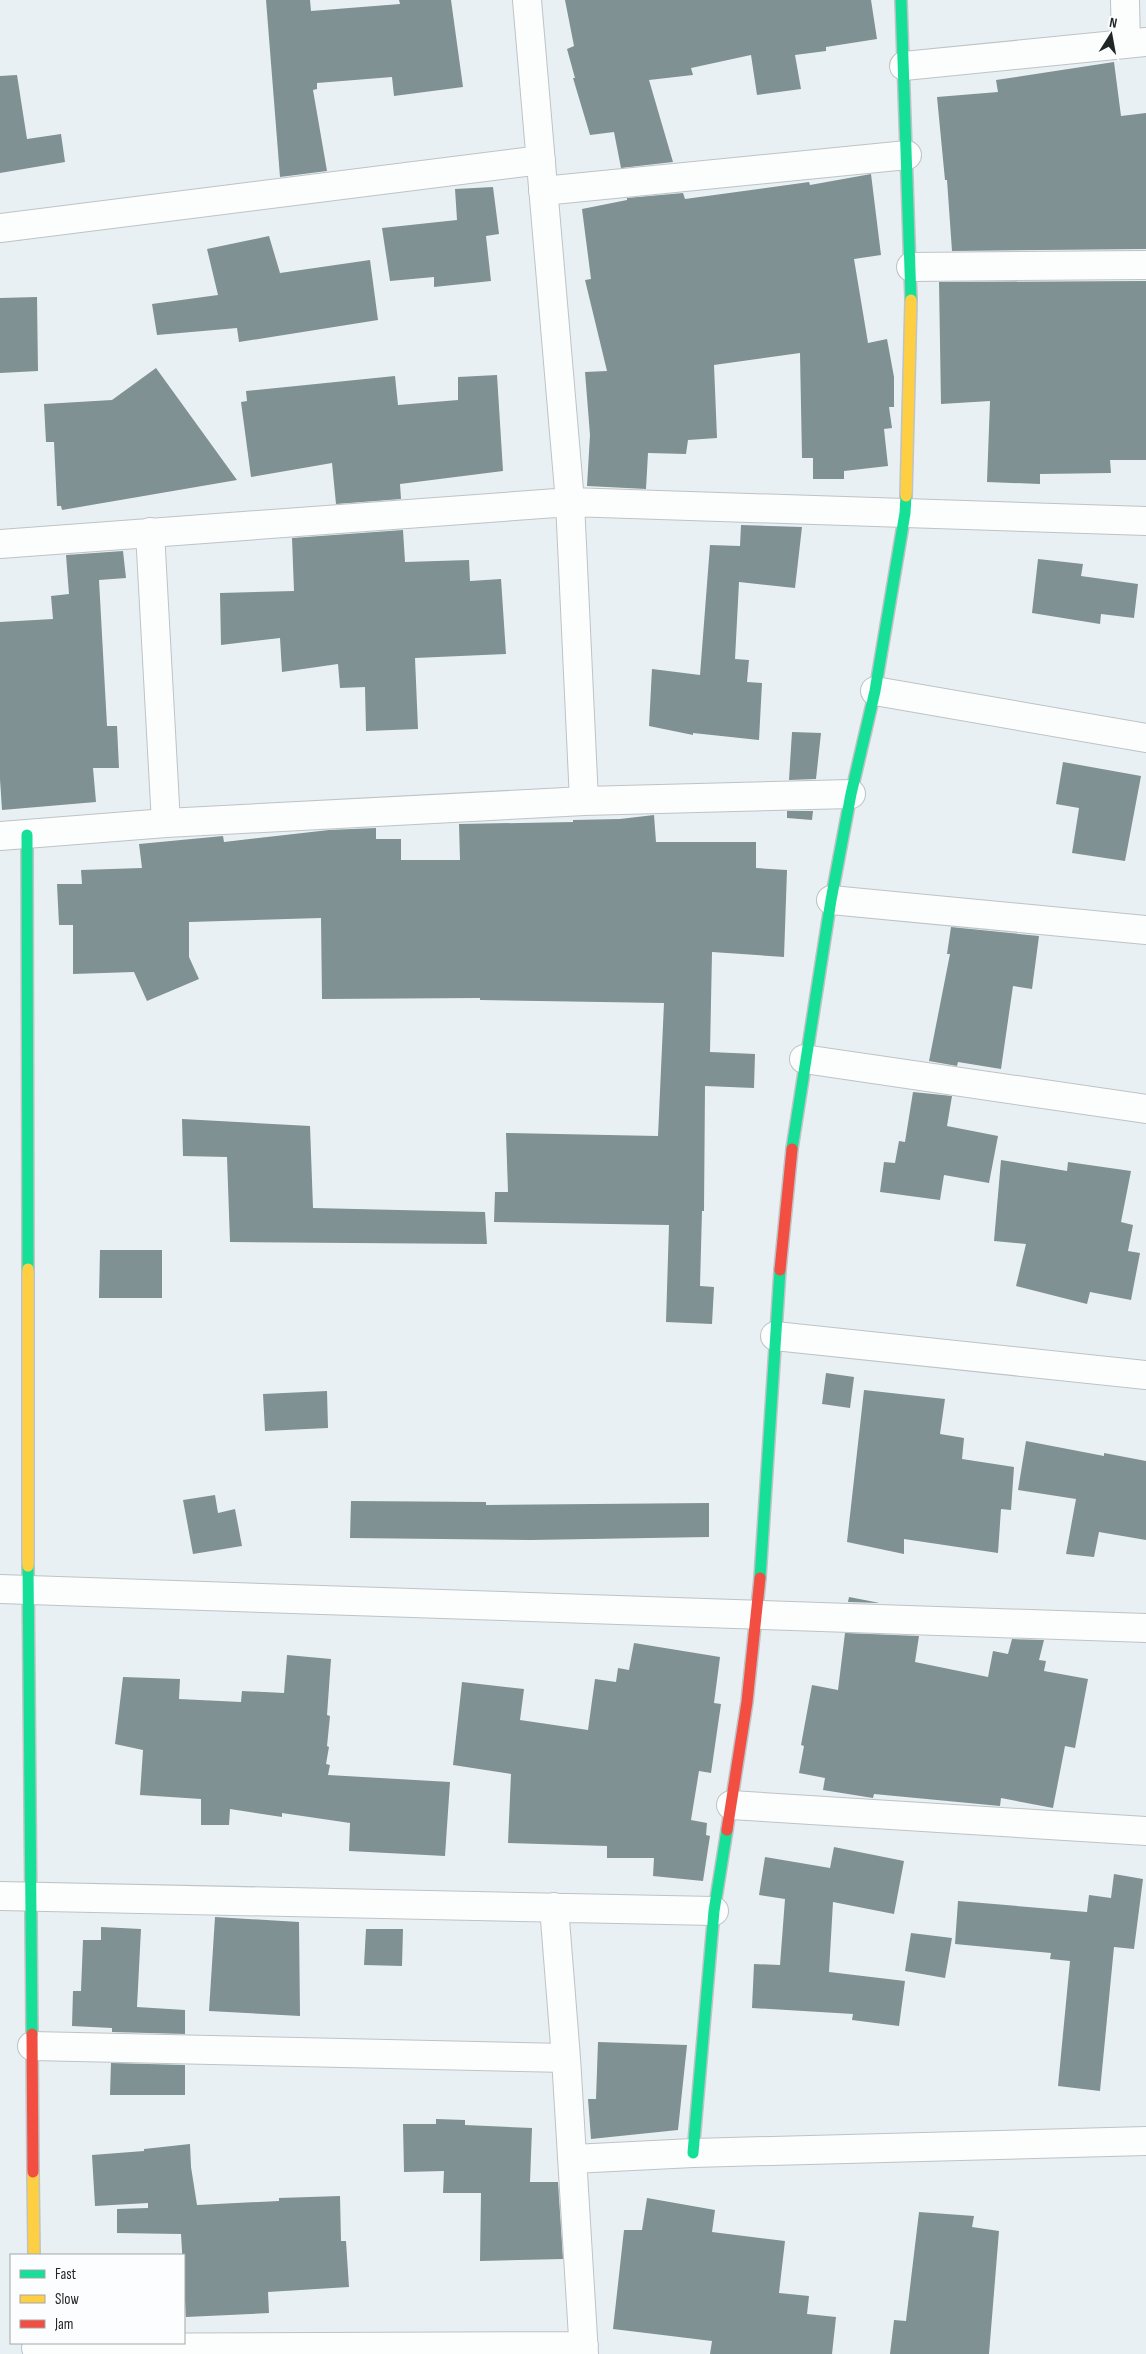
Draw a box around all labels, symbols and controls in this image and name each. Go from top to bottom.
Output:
north arrow [1086,10,1136,60]
text: N [1108,14,1119,32]
legend [10,2254,185,2344]
text: Fast [55,2265,77,2284]
text: Slow [55,2290,79,2309]
text: Jam [54,2315,73,2334]

